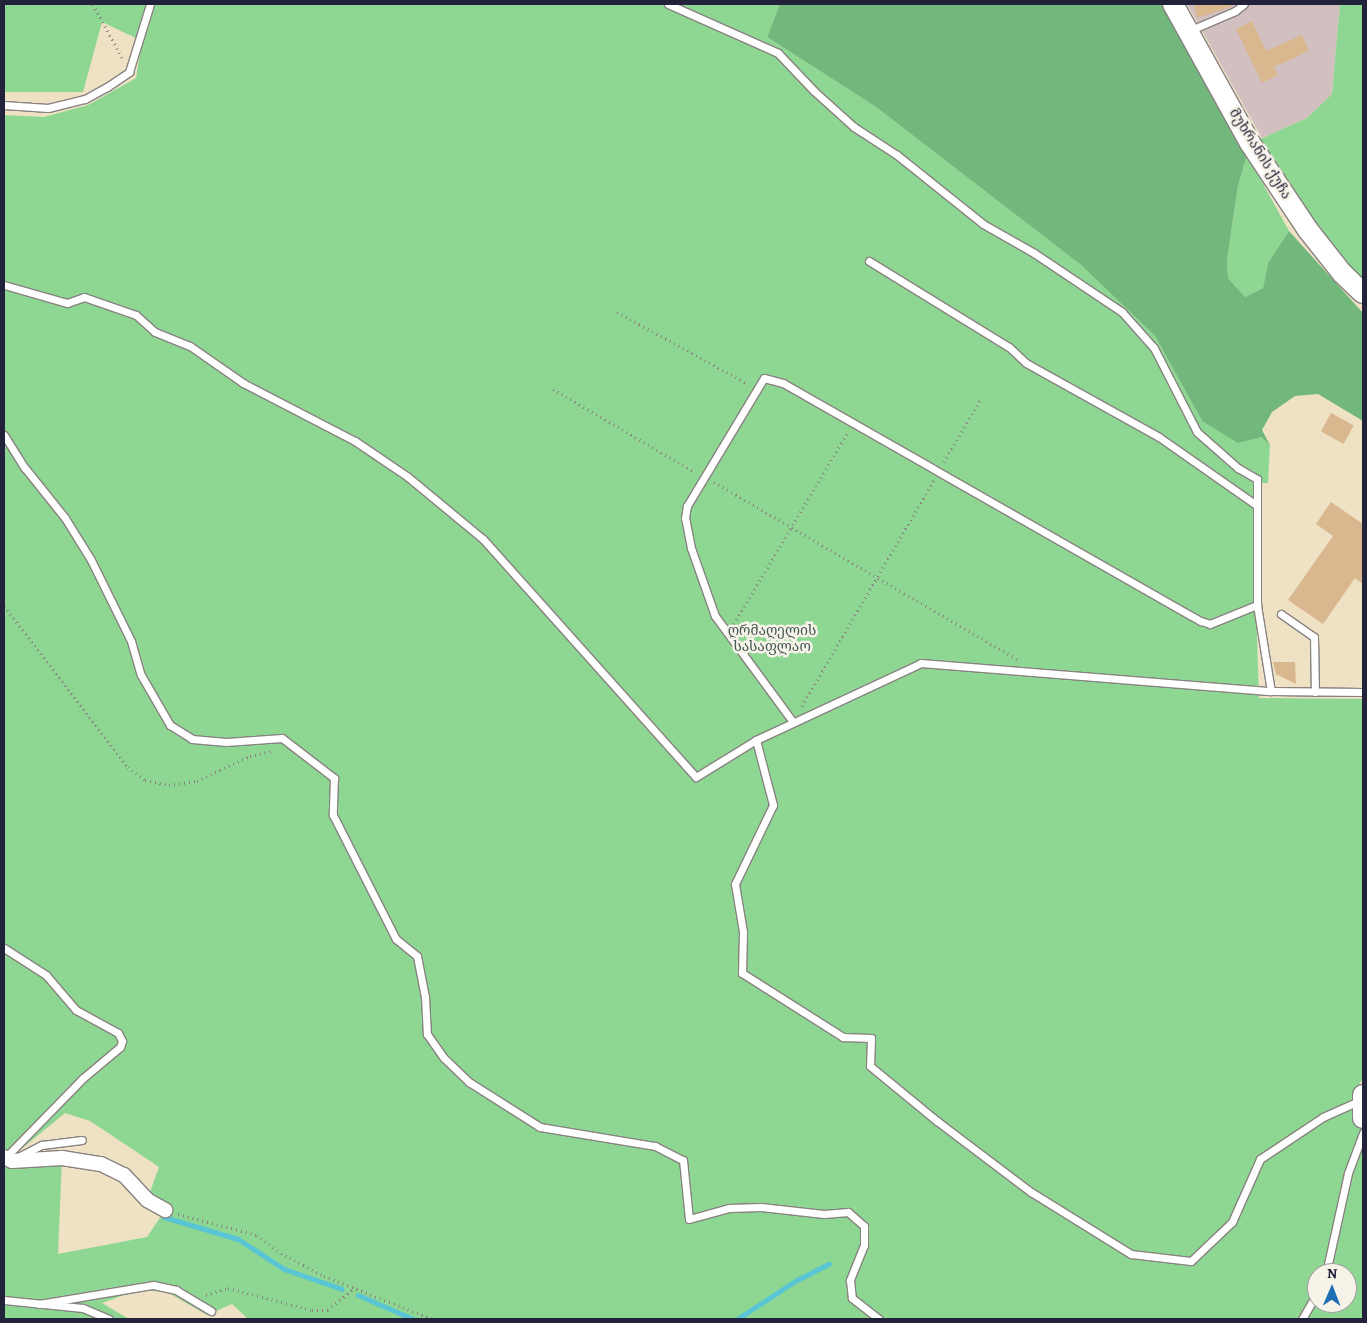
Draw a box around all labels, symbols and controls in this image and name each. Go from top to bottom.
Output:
street label: მუხრანის ქუჩა [1225,106,1295,202]
park label: ღრმაღელის სასაფლაო [728,623,816,656]
north arrow [1307,1263,1357,1313]
text: N [1327,1264,1338,1283]

